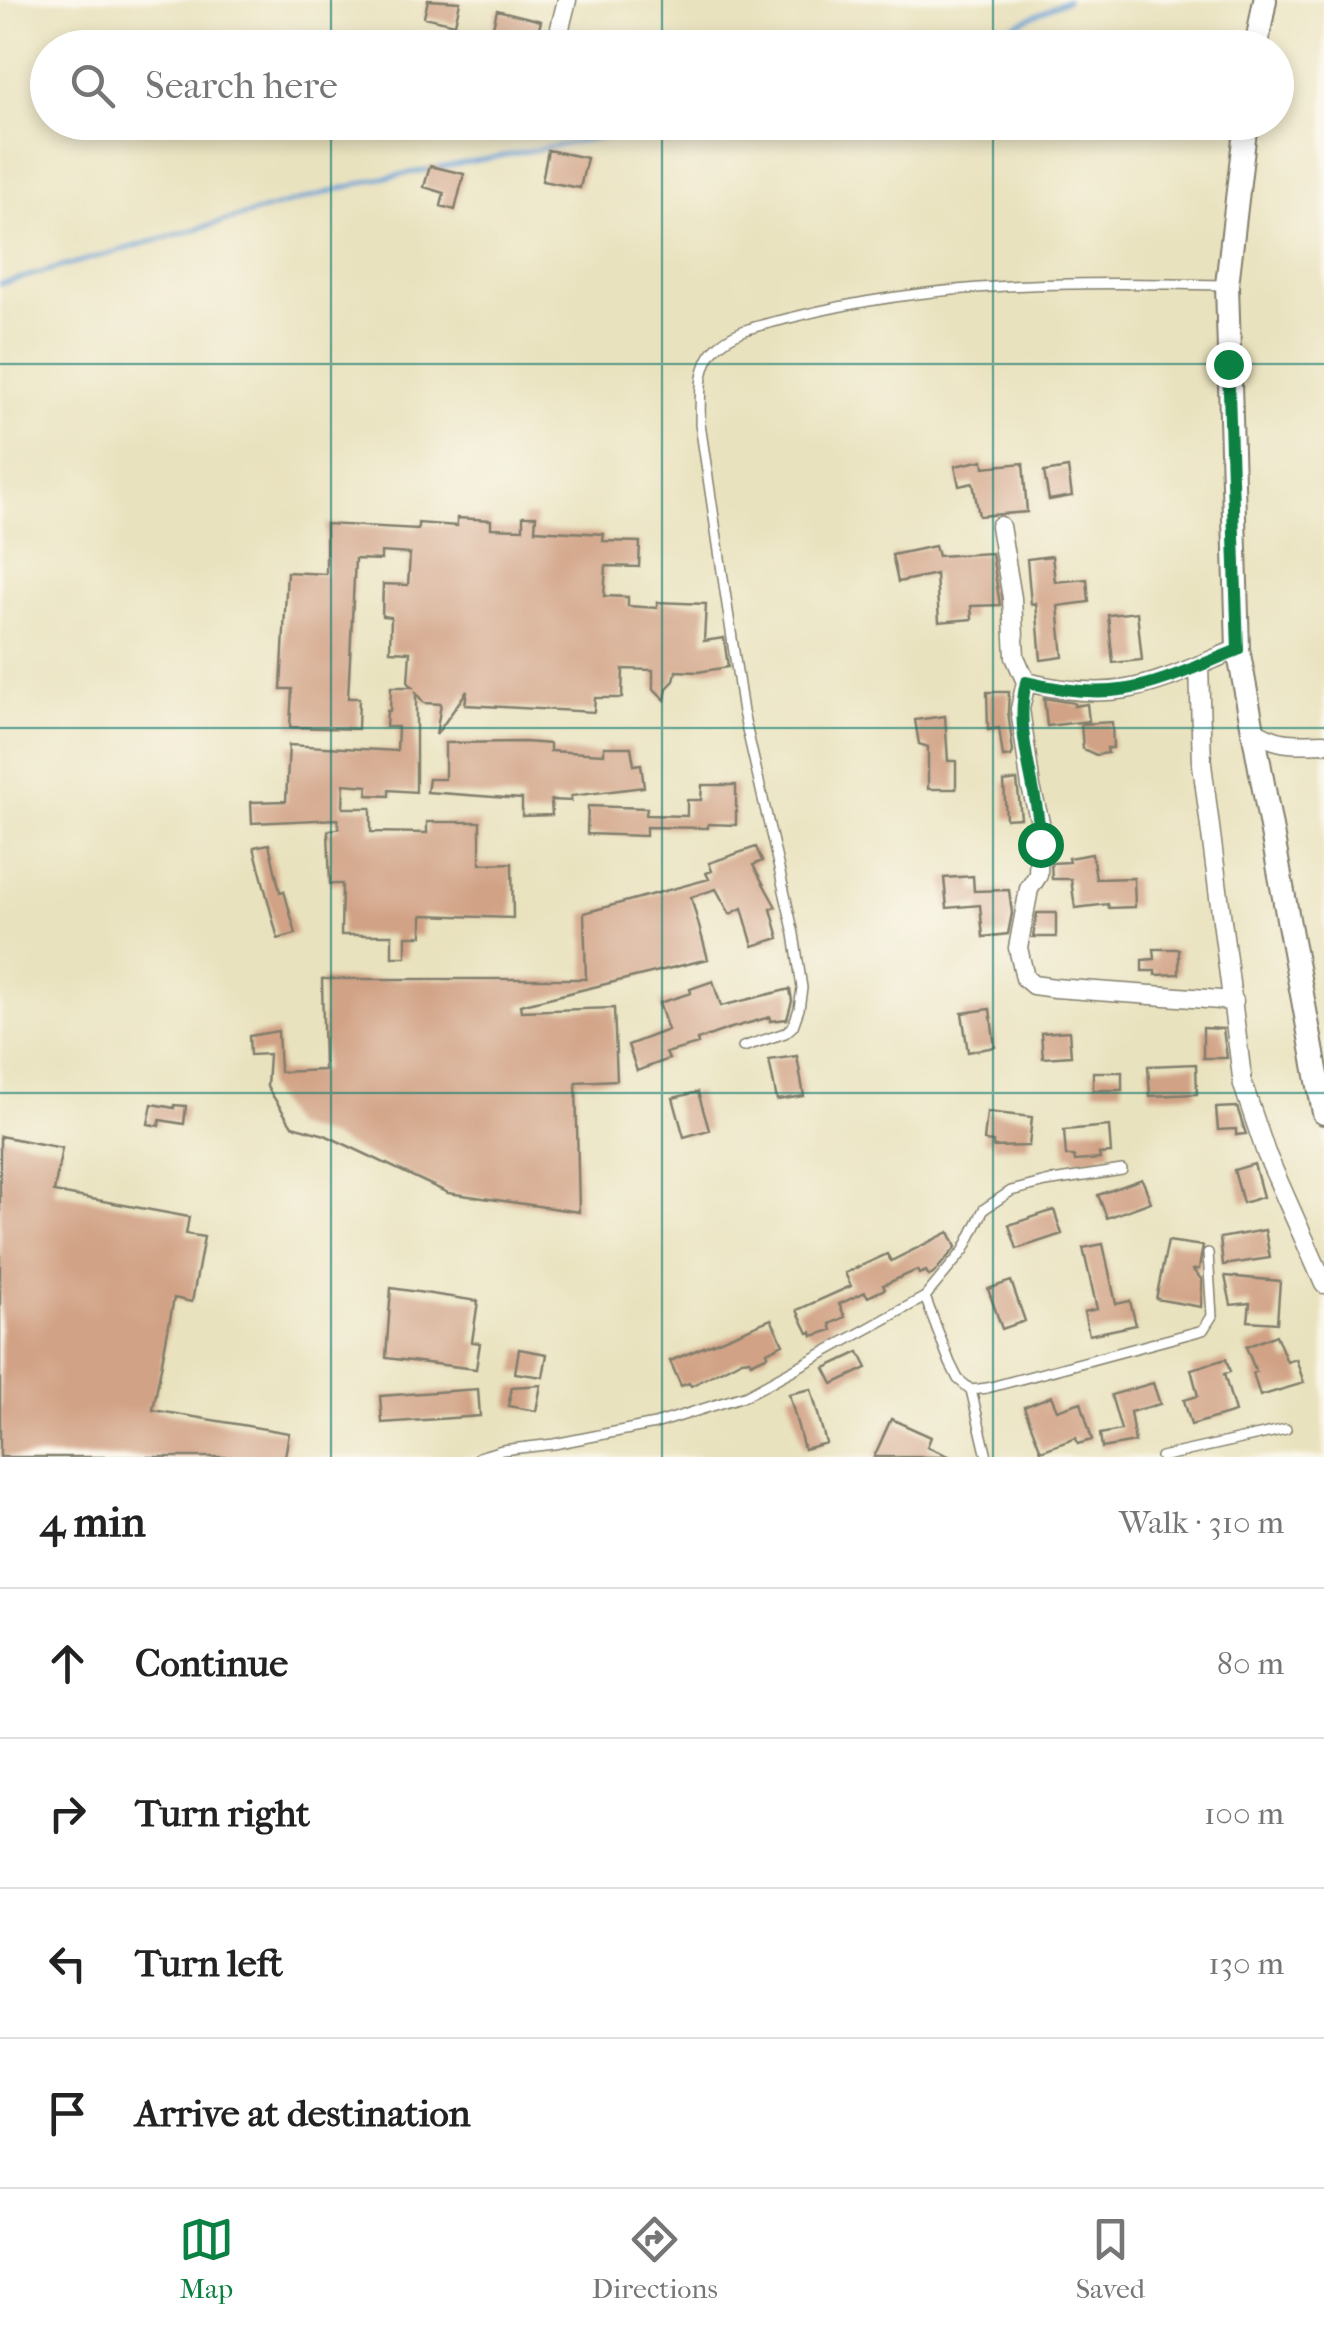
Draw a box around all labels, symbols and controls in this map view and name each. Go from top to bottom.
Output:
search box [30,30,1294,140]
icon: search [65,58,120,113]
text: Search here [145,63,338,108]
route end [1206,342,1252,388]
route start [1018,822,1064,868]
text: 4 min [40,1498,146,1547]
text: Walk · 310 m [1119,1504,1284,1541]
icon: ahead [40,1636,95,1691]
text: Continue [135,1641,288,1686]
text: 80 m [1217,1645,1284,1682]
icon: right [40,1786,95,1841]
text: Turn right [135,1791,310,1836]
text: 100 m [1204,1795,1284,1832]
icon: left [40,1936,95,1991]
text: Turn left [135,1941,283,1986]
text: 130 m [1208,1945,1284,1982]
icon: arrive [40,2086,95,2141]
text: Arrive at destination [135,2091,471,2136]
tab: Map [179,2212,234,2305]
tab: Directions [592,2212,718,2305]
tab: Saved [1076,2212,1145,2305]

